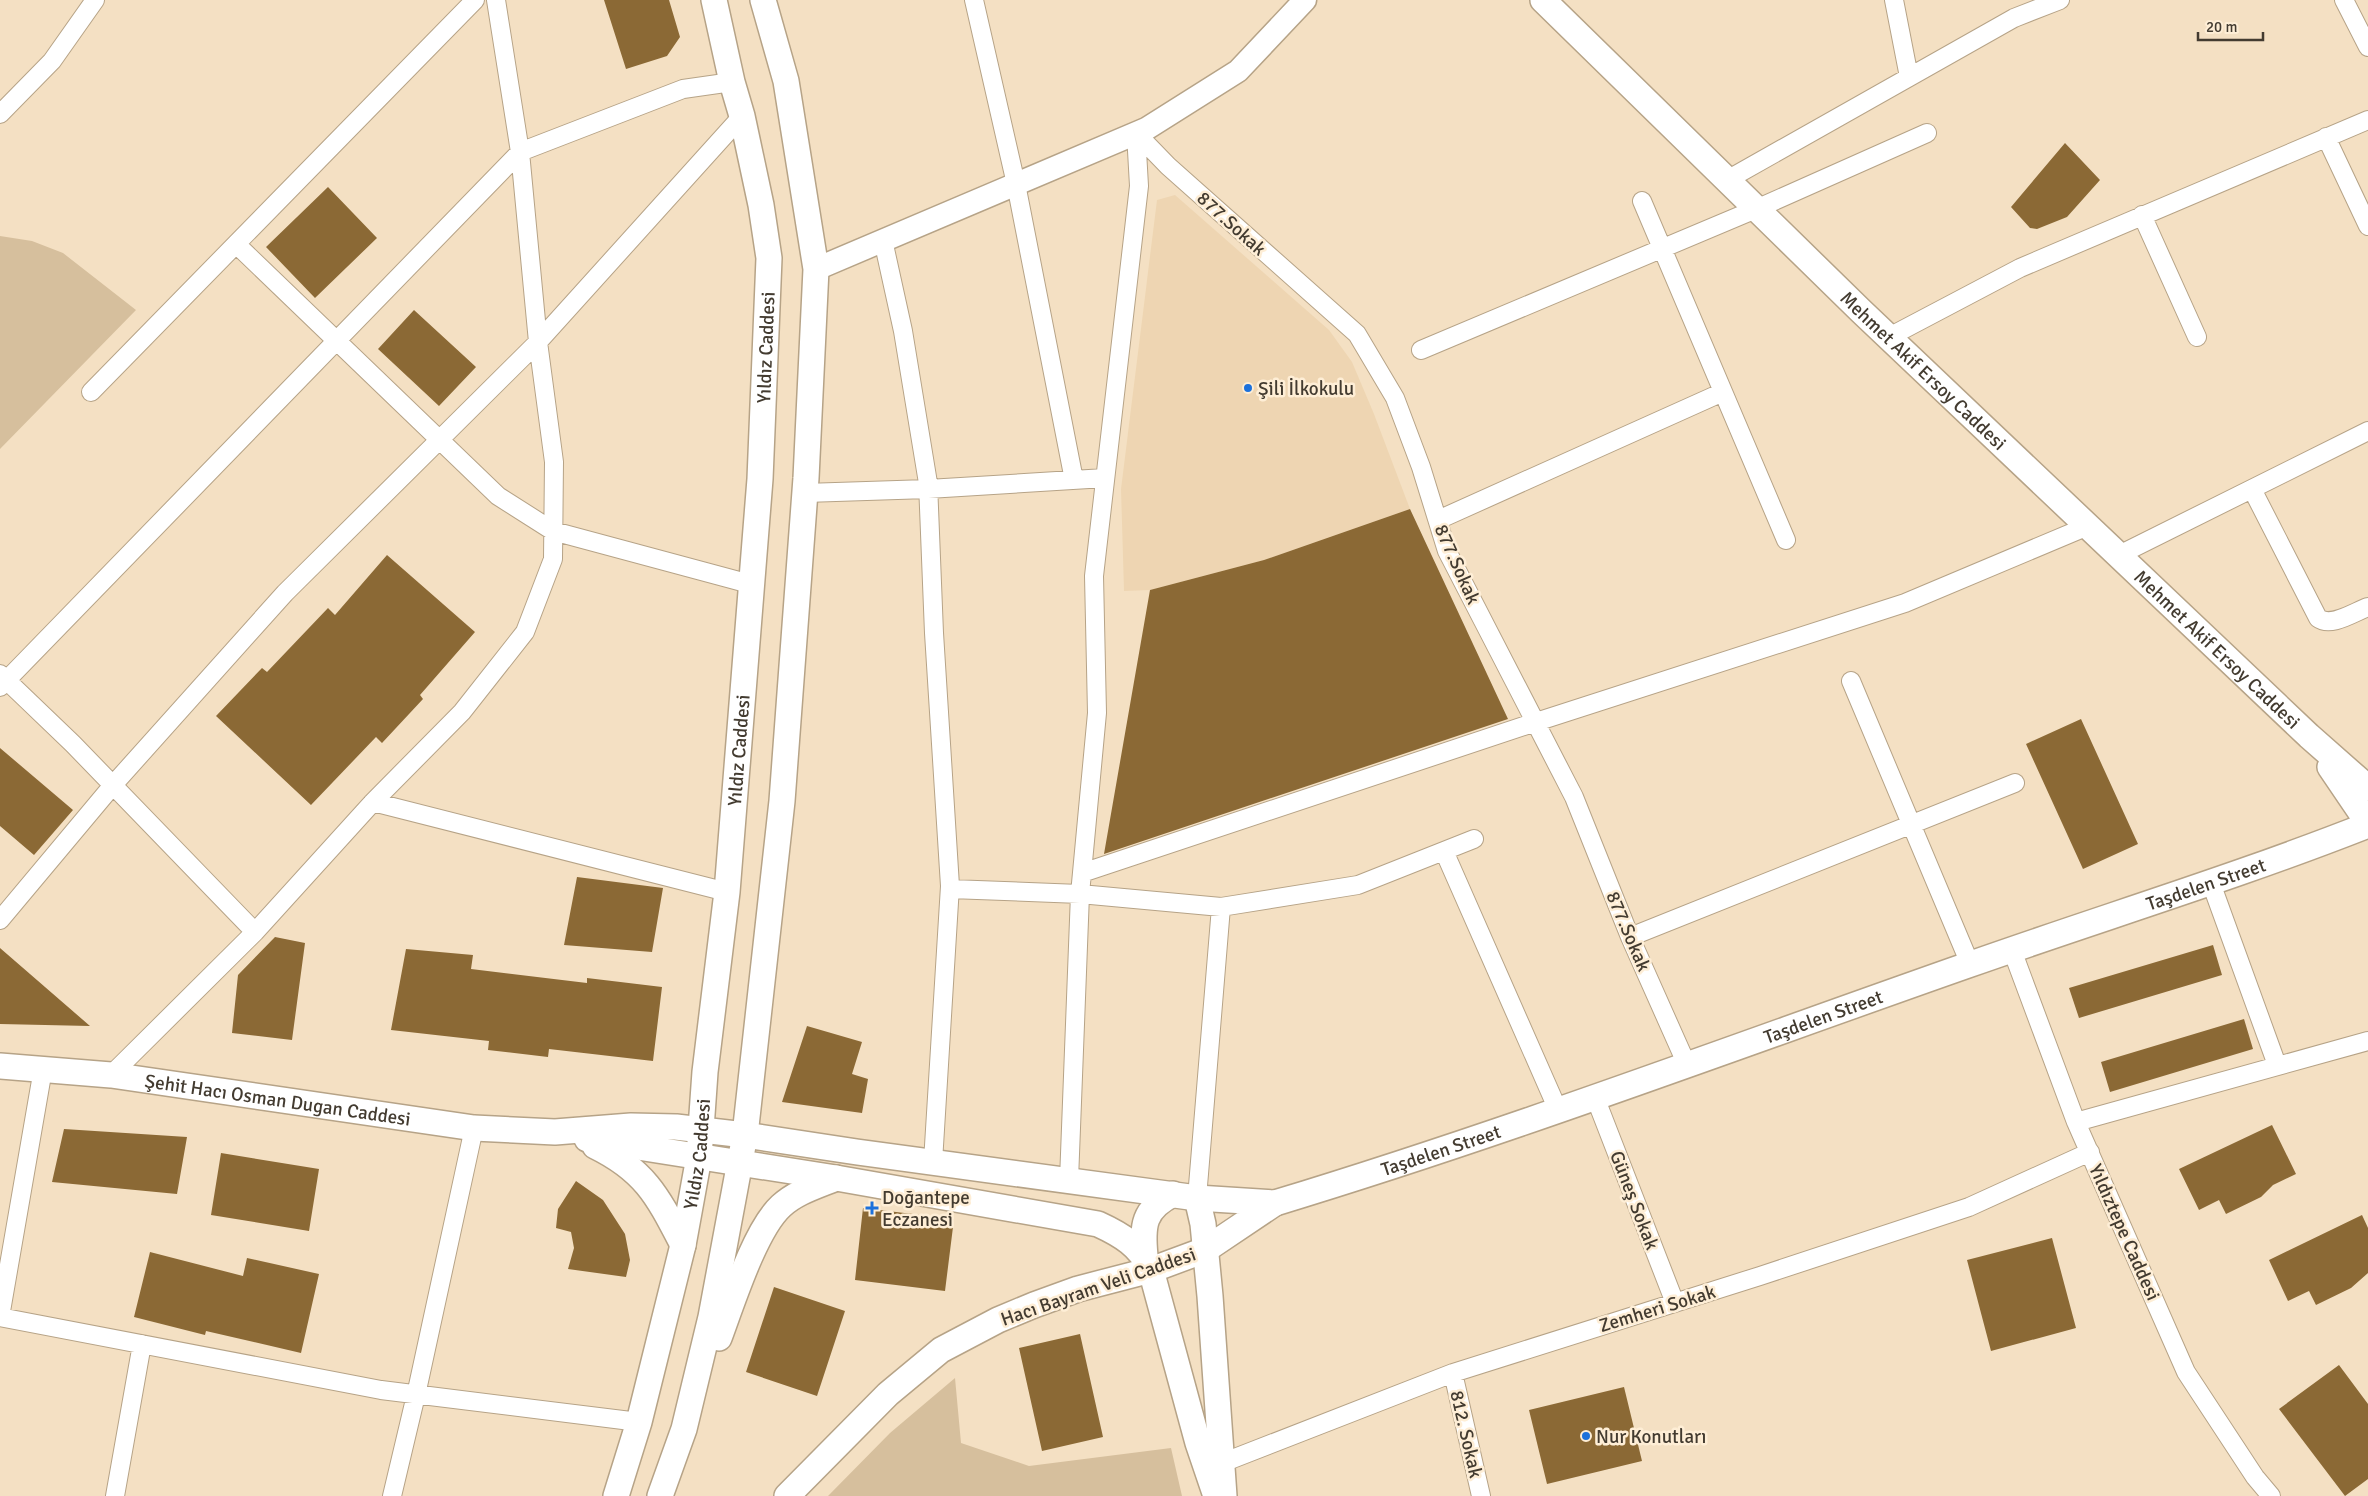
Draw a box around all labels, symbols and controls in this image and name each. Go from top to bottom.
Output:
scale bar [2198,10,2263,42]
text: 20 m [2206,18,2237,36]
street label: 877.Sokak [1192,186,1271,261]
street label: Mehmet Akif Ersoy Caddesi [1835,286,2011,456]
street label: Yıldız Caddesi [752,291,781,404]
place label: Şili İlkokulu [1258,377,1354,401]
marker: Şili İlkokulu [1242,382,1254,394]
street label: 877.Sokak [1429,521,1486,608]
street label: Mehmet Akif Ersoy Caddesi [2129,565,2305,734]
street label: Yıldız Caddesi [723,694,756,807]
street label: Taşdelen Street [2143,853,2269,916]
street label: 877.Sokak [1600,888,1656,976]
street label: Taşdelen Street [1761,985,1886,1050]
street label: Şehit Hacı Osman Dugan Caddesi [143,1069,412,1132]
street label: Yıldız Caddesi [679,1098,716,1212]
street label: Taşdelen Street [1378,1120,1504,1182]
street label: Güneş Sokak [1604,1147,1664,1254]
street label: Yıldıztepe Caddesi [2083,1160,2165,1305]
place label: Doğantepe Eczanesi [882,1186,970,1232]
marker: Doğantepe Eczanesi [866,1202,878,1214]
street label: Hacı Bayram Veli Caddesi [998,1242,1199,1332]
street label: Zemheri Sokak [1596,1280,1719,1338]
street label: 812. Sokak [1444,1388,1488,1481]
place label: Nur Konutları [1596,1425,1706,1449]
marker: Nur Konutları [1580,1430,1592,1442]

